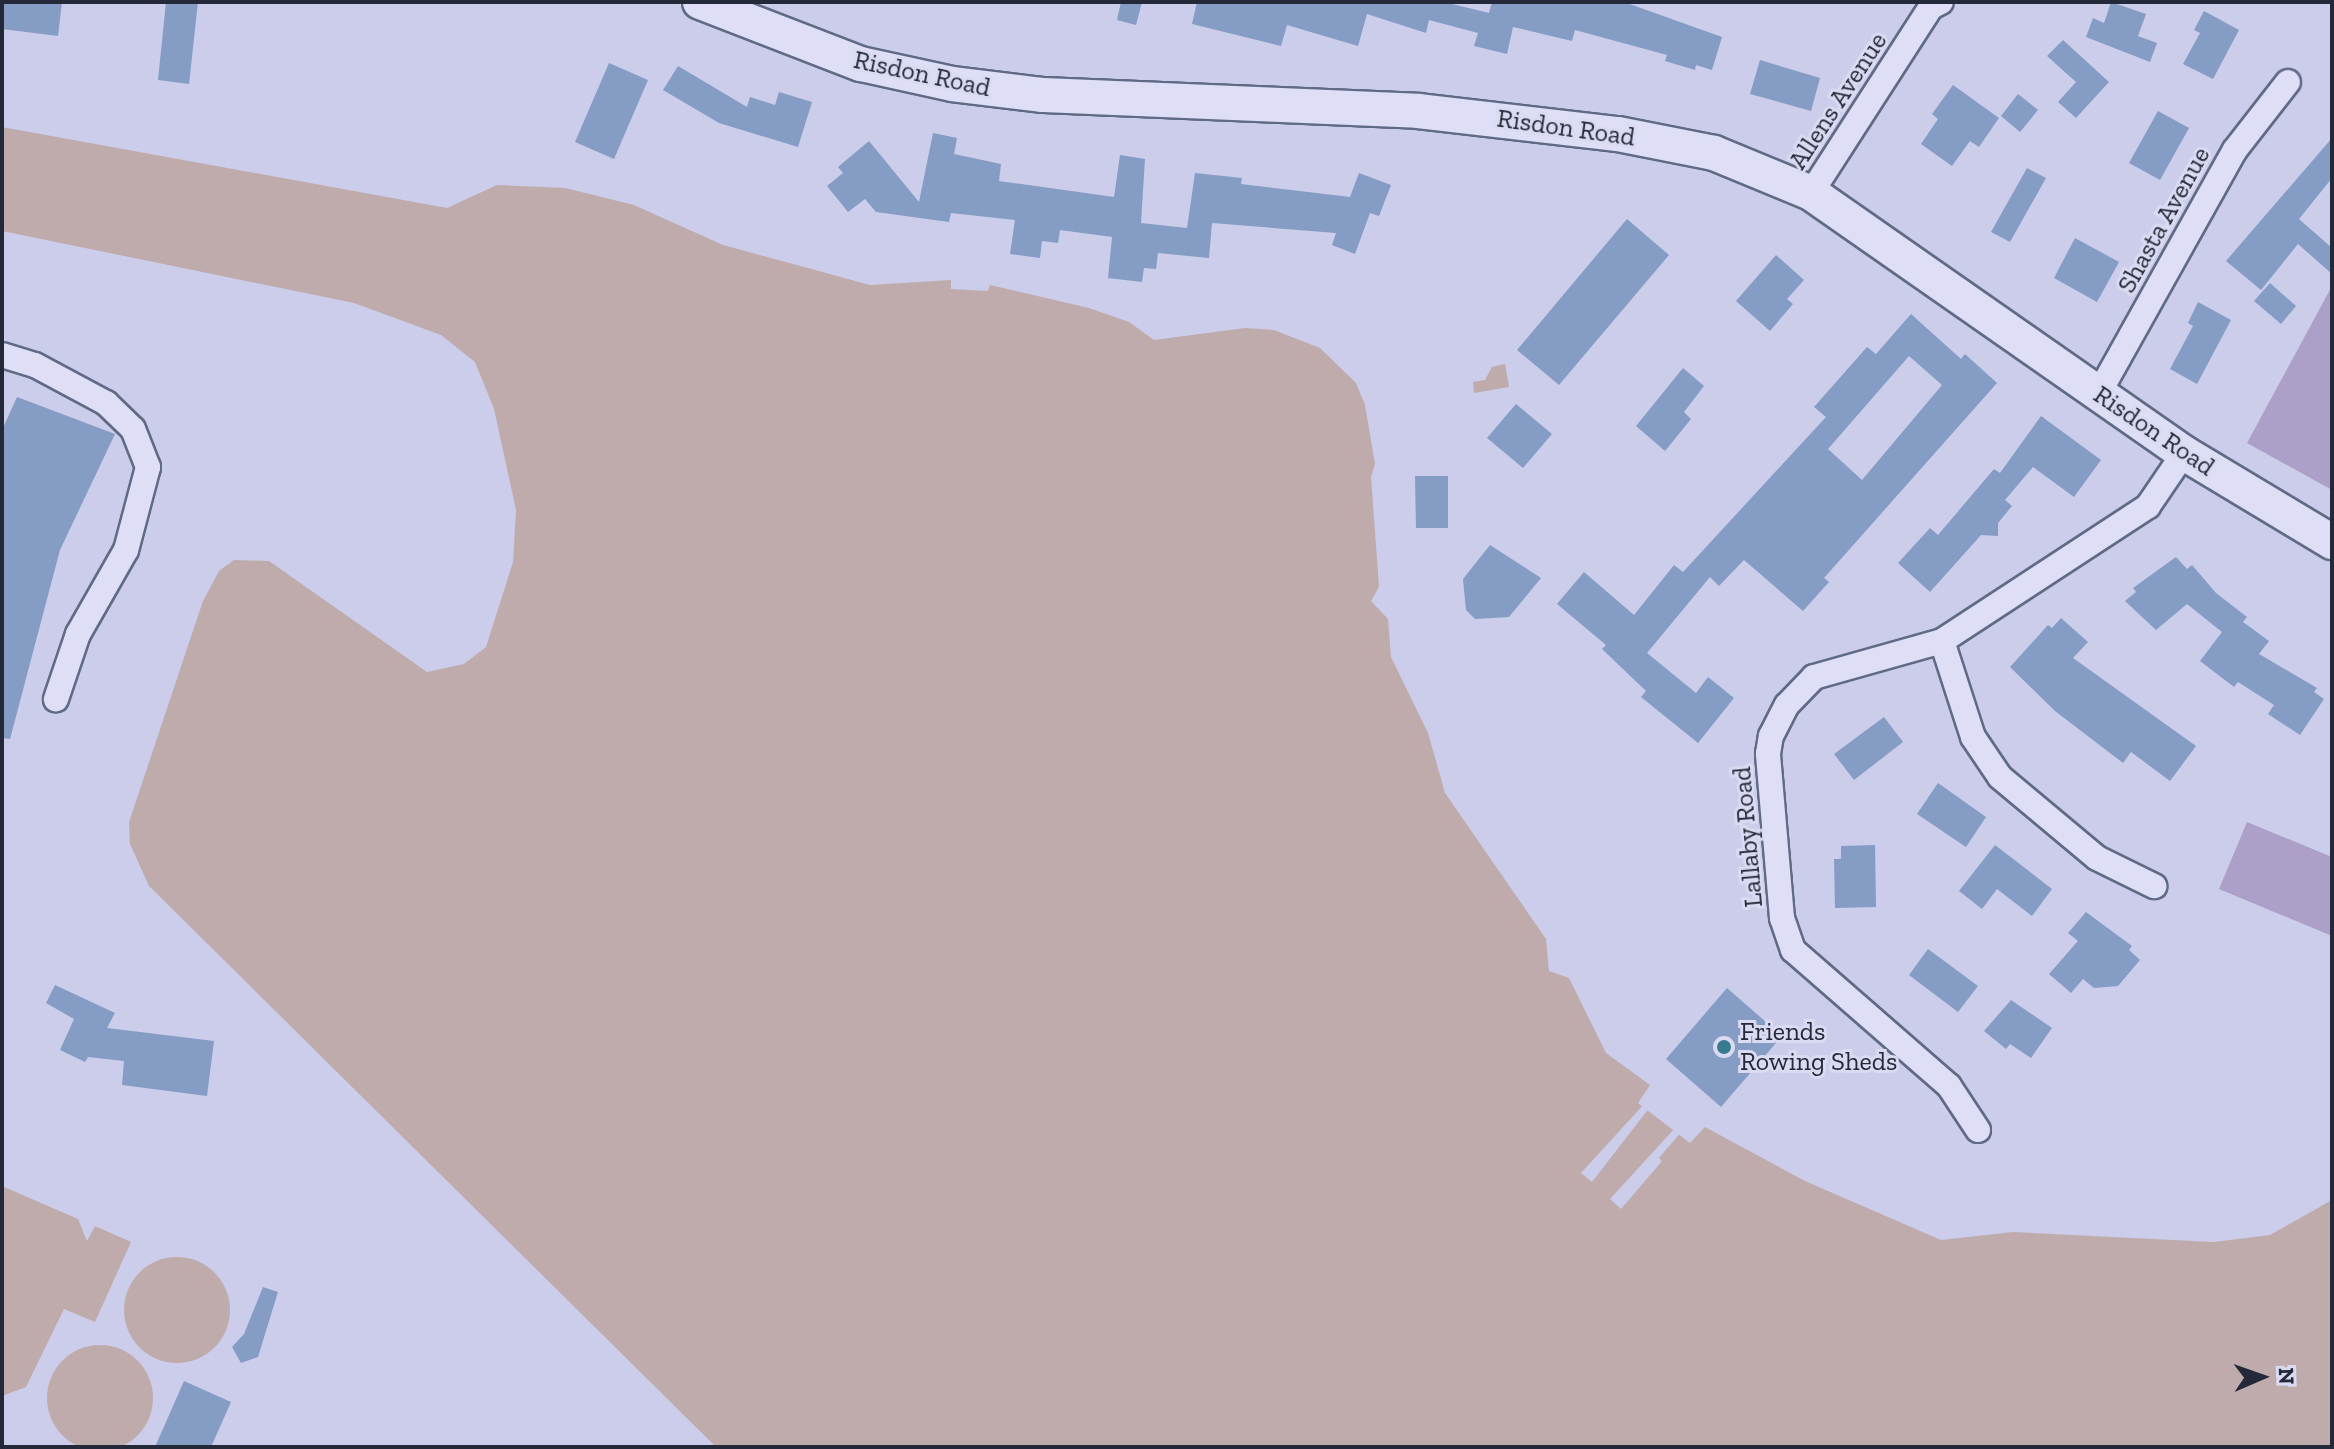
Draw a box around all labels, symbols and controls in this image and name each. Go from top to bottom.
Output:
street label: Allens Avenue [1782,26,1894,176]
street label: Risdon Road [851,44,993,104]
street label: Risdon Road [1495,103,1637,153]
street label: Shasta Avenue [2111,141,2217,299]
street label: Risdon Road [2088,379,2220,483]
street label: Lallaby Road [1726,765,1770,909]
place label: Friends Rowing Sheds [1740,1016,1897,1078]
marker: Friends Rowing Sheds [1715,1038,1733,1056]
north arrow [2222,1337,2302,1417]
text: N [2273,1367,2300,1385]

